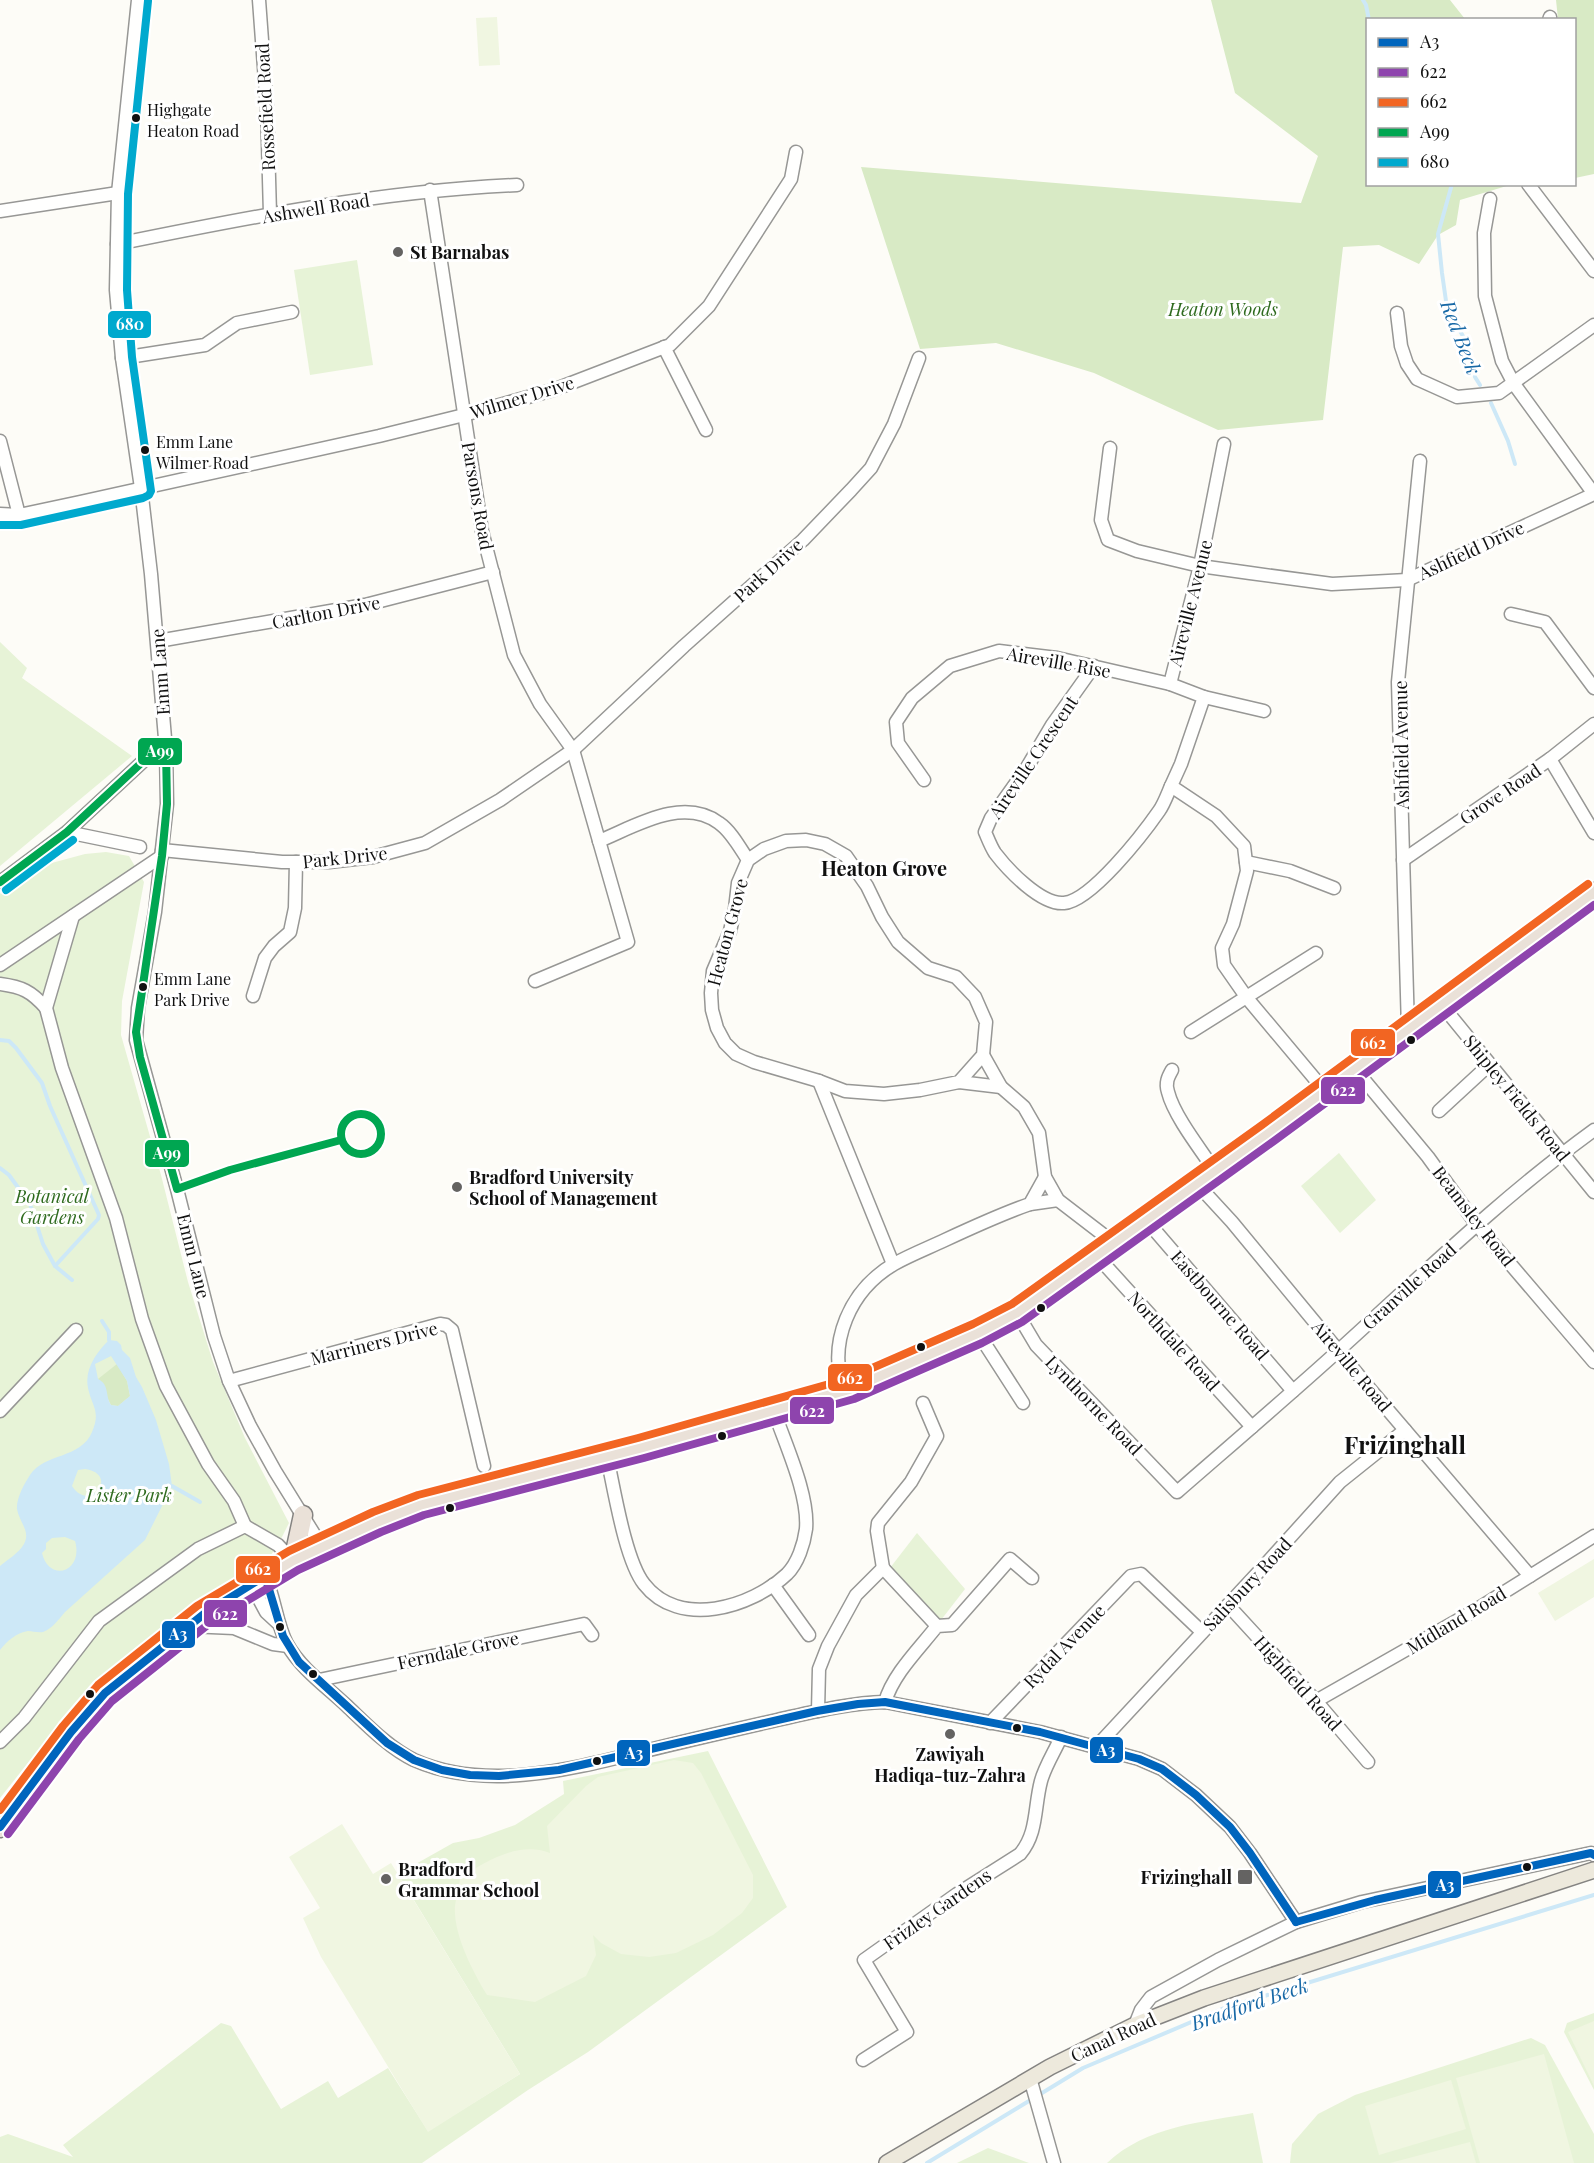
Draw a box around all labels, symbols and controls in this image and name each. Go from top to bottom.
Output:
legend [1366,18,1576,186]
text: A3 [1419,29,1439,53]
street label: Rossefield Road [250,42,280,171]
text: 622 [1420,59,1447,83]
text: 662 [1420,89,1447,113]
place label: Highgate Heaton Road [147,99,239,141]
marker: Highgate Heaton Road [130,112,142,124]
text: A99 [1419,119,1450,143]
text: 680 [1420,149,1449,173]
street label: Ashwell Road [260,188,372,228]
place label: St Barnabas [410,240,509,264]
marker: St Barnabas [391,245,405,259]
water label: Red Beck [1435,295,1489,378]
park label: Heaton Woods [1167,297,1278,321]
line badge: 680 [107,310,152,339]
text: 680 [116,313,144,334]
street label: Wilmer Drive [466,370,577,424]
place label: Emm Lane Wilmer Road [155,431,249,473]
street label: Parsons Road [457,440,499,553]
marker: Emm Lane Wilmer Road [139,444,151,456]
street label: Ashfield Drive [1413,515,1528,585]
street label: Park Drive [728,533,808,607]
street label: Aireville Avenue [1162,537,1217,670]
street label: Carlton Drive [270,590,382,634]
street label: Emm Lane [145,628,175,716]
street label: Aireville Rise [1004,641,1113,683]
street label: Ashfield Avenue [1388,680,1414,811]
street label: Aireville Crescent [982,690,1083,824]
line badge: A99 [137,737,183,766]
text: A99 [145,740,174,761]
street label: Grove Road [1455,758,1546,830]
street label: Park Drive [301,841,389,873]
district label: Heaton Grove [821,854,947,881]
street label: Heaton Grove [701,875,753,989]
place label: Emm Lane Park Drive [154,968,231,1010]
marker: Emm Lane Park Drive [137,981,149,993]
line badge: 662 [1350,1028,1396,1057]
street label: Shipley Fields Road [1458,1030,1576,1167]
text: 662 [1360,1032,1386,1053]
unlabelled marker [1405,1034,1417,1046]
line badge: 622 [1320,1076,1366,1105]
text: 622 [1330,1079,1356,1100]
line badge: A99 [144,1139,190,1168]
text: A99 [152,1142,181,1163]
street label: Beamsley Road [1427,1161,1521,1272]
place label: Bradford University School of Management [469,1165,658,1210]
marker: Bradford University School of Management [450,1180,464,1194]
park label: Botanical Gardens [14,1184,90,1229]
street label: Emm Lane [172,1211,216,1301]
street label: Granville Road [1357,1237,1462,1335]
street label: Eastbourne Road [1166,1245,1275,1365]
street label: Northdale Road [1123,1286,1225,1396]
unlabelled marker [1035,1302,1047,1314]
street label: Aireville Road [1306,1315,1398,1417]
street label: Marriners Drive [308,1316,440,1370]
unlabelled marker [915,1341,927,1353]
street label: Lynthorne Road [1040,1350,1148,1460]
line badge: 662 [827,1363,873,1392]
text: 662 [837,1367,863,1388]
line badge: 622 [789,1396,835,1425]
text: 622 [799,1400,825,1421]
district label: Frizinghall [1344,1428,1466,1460]
unlabelled marker [716,1430,728,1442]
park label: Lister Park [85,1483,172,1507]
unlabelled marker [444,1502,456,1514]
street label: Salisbury Road [1197,1532,1297,1636]
line badge: 662 [235,1555,281,1584]
text: 662 [245,1558,271,1579]
street label: Midland Road [1402,1581,1511,1659]
line badge: 622 [203,1599,248,1628]
street label: Rydal Avenue [1018,1599,1110,1693]
text: 622 [212,1603,238,1624]
line badge: A3 [161,1620,196,1649]
unlabelled marker [274,1621,286,1633]
text: A3 [168,1623,187,1644]
street label: Ferndale Grove [395,1625,521,1675]
street label: Highfield Road [1249,1630,1347,1736]
unlabelled marker [307,1668,319,1680]
unlabelled marker [84,1688,96,1700]
unlabelled marker [1011,1722,1023,1734]
marker: Zawiyah Hadiqa-tuz-Zahra [943,1727,957,1741]
line badge: A3 [1089,1736,1124,1764]
line badge: A3 [616,1739,651,1767]
text: A3 [1096,1739,1115,1760]
text: A3 [624,1742,643,1763]
place label: Zawiyah Hadiqa-tuz-Zahra [874,1742,1026,1787]
unlabelled marker [591,1755,603,1767]
place label: Bradford Grammar School [398,1857,540,1902]
unlabelled marker [1521,1861,1533,1873]
street label: Frizley Gardens [878,1863,996,1955]
place label: Frizinghall [1141,1865,1232,1889]
marker: Frizinghall [1236,1868,1254,1886]
line badge: A3 [1427,1870,1462,1899]
marker: Bradford Grammar School [379,1872,393,1886]
text: A3 [1435,1874,1454,1895]
water label: Bradford Beck [1186,1970,1311,2036]
street label: Canal Road [1066,2007,1160,2067]

